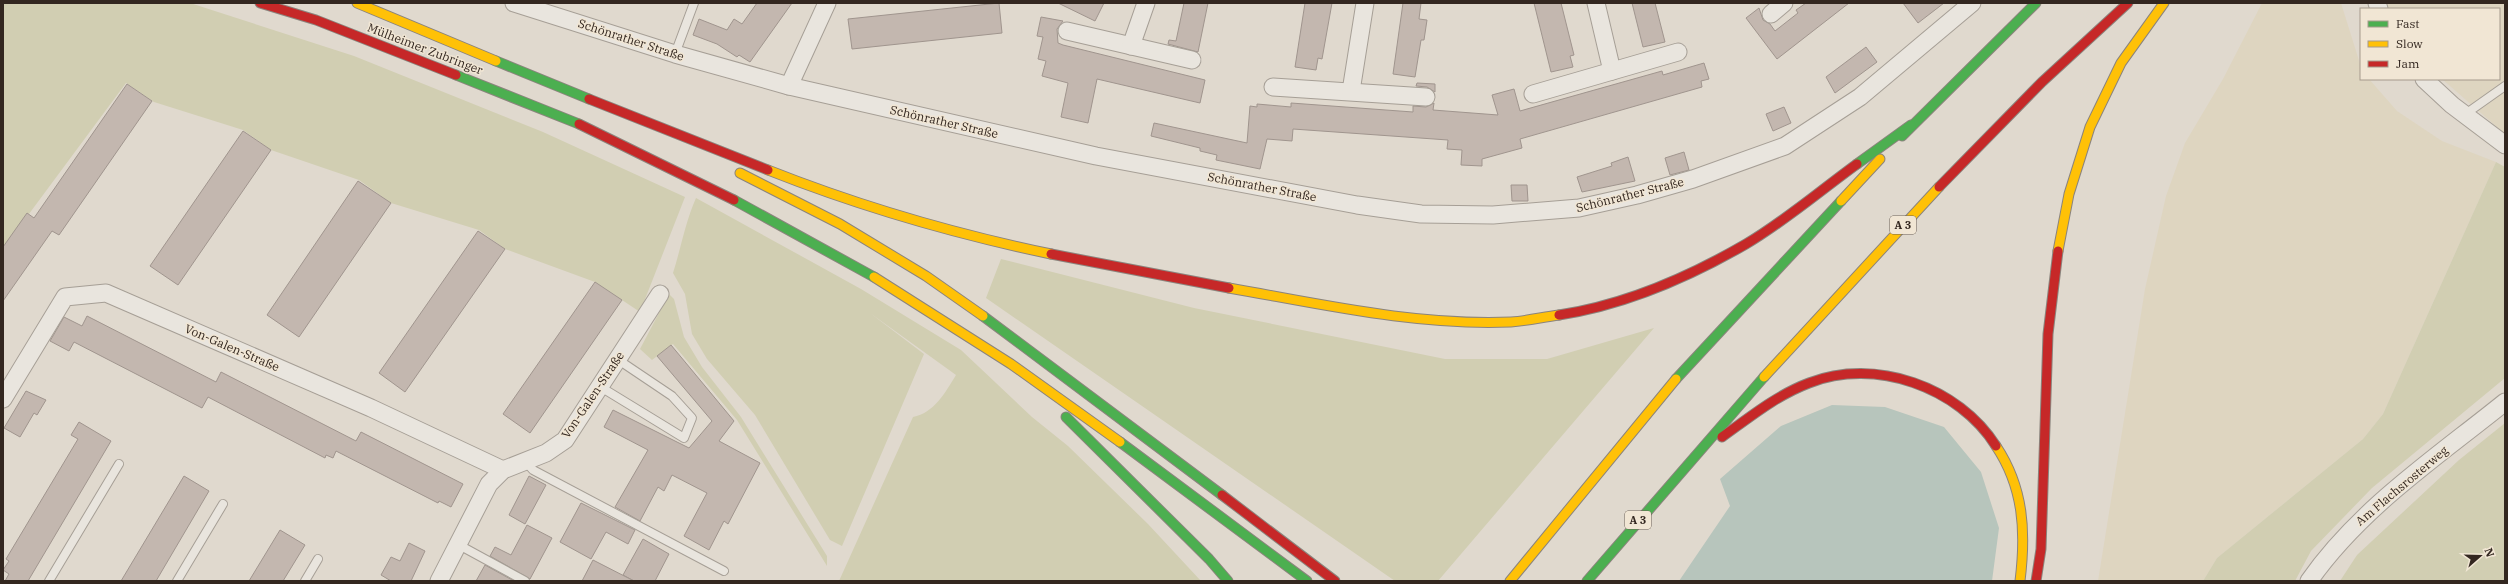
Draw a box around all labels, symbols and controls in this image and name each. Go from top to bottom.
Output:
legend [2360,8,2500,80]
street label: Schönrather Straße [576,15,686,64]
text: Fast [2396,16,2420,31]
street label: Mülheimer Zubringer [365,20,486,78]
text: Slow [2396,36,2423,51]
text: Jam [2396,56,2420,71]
street label: Schönrather Straße [889,102,1000,141]
street label: Schönrather Straße [1206,169,1318,204]
street label: Schönrather Straße [1574,174,1685,215]
road number: A 3 [1890,216,1916,234]
street label: Von-Galen-Straße [183,321,282,374]
street label: Von-Galen-Straße [558,348,627,441]
street label: Am Flachsrosterweg [2352,442,2451,529]
road number: A 3 [1625,511,1651,529]
north arrow [2460,536,2500,576]
text: N [2481,546,2498,559]

